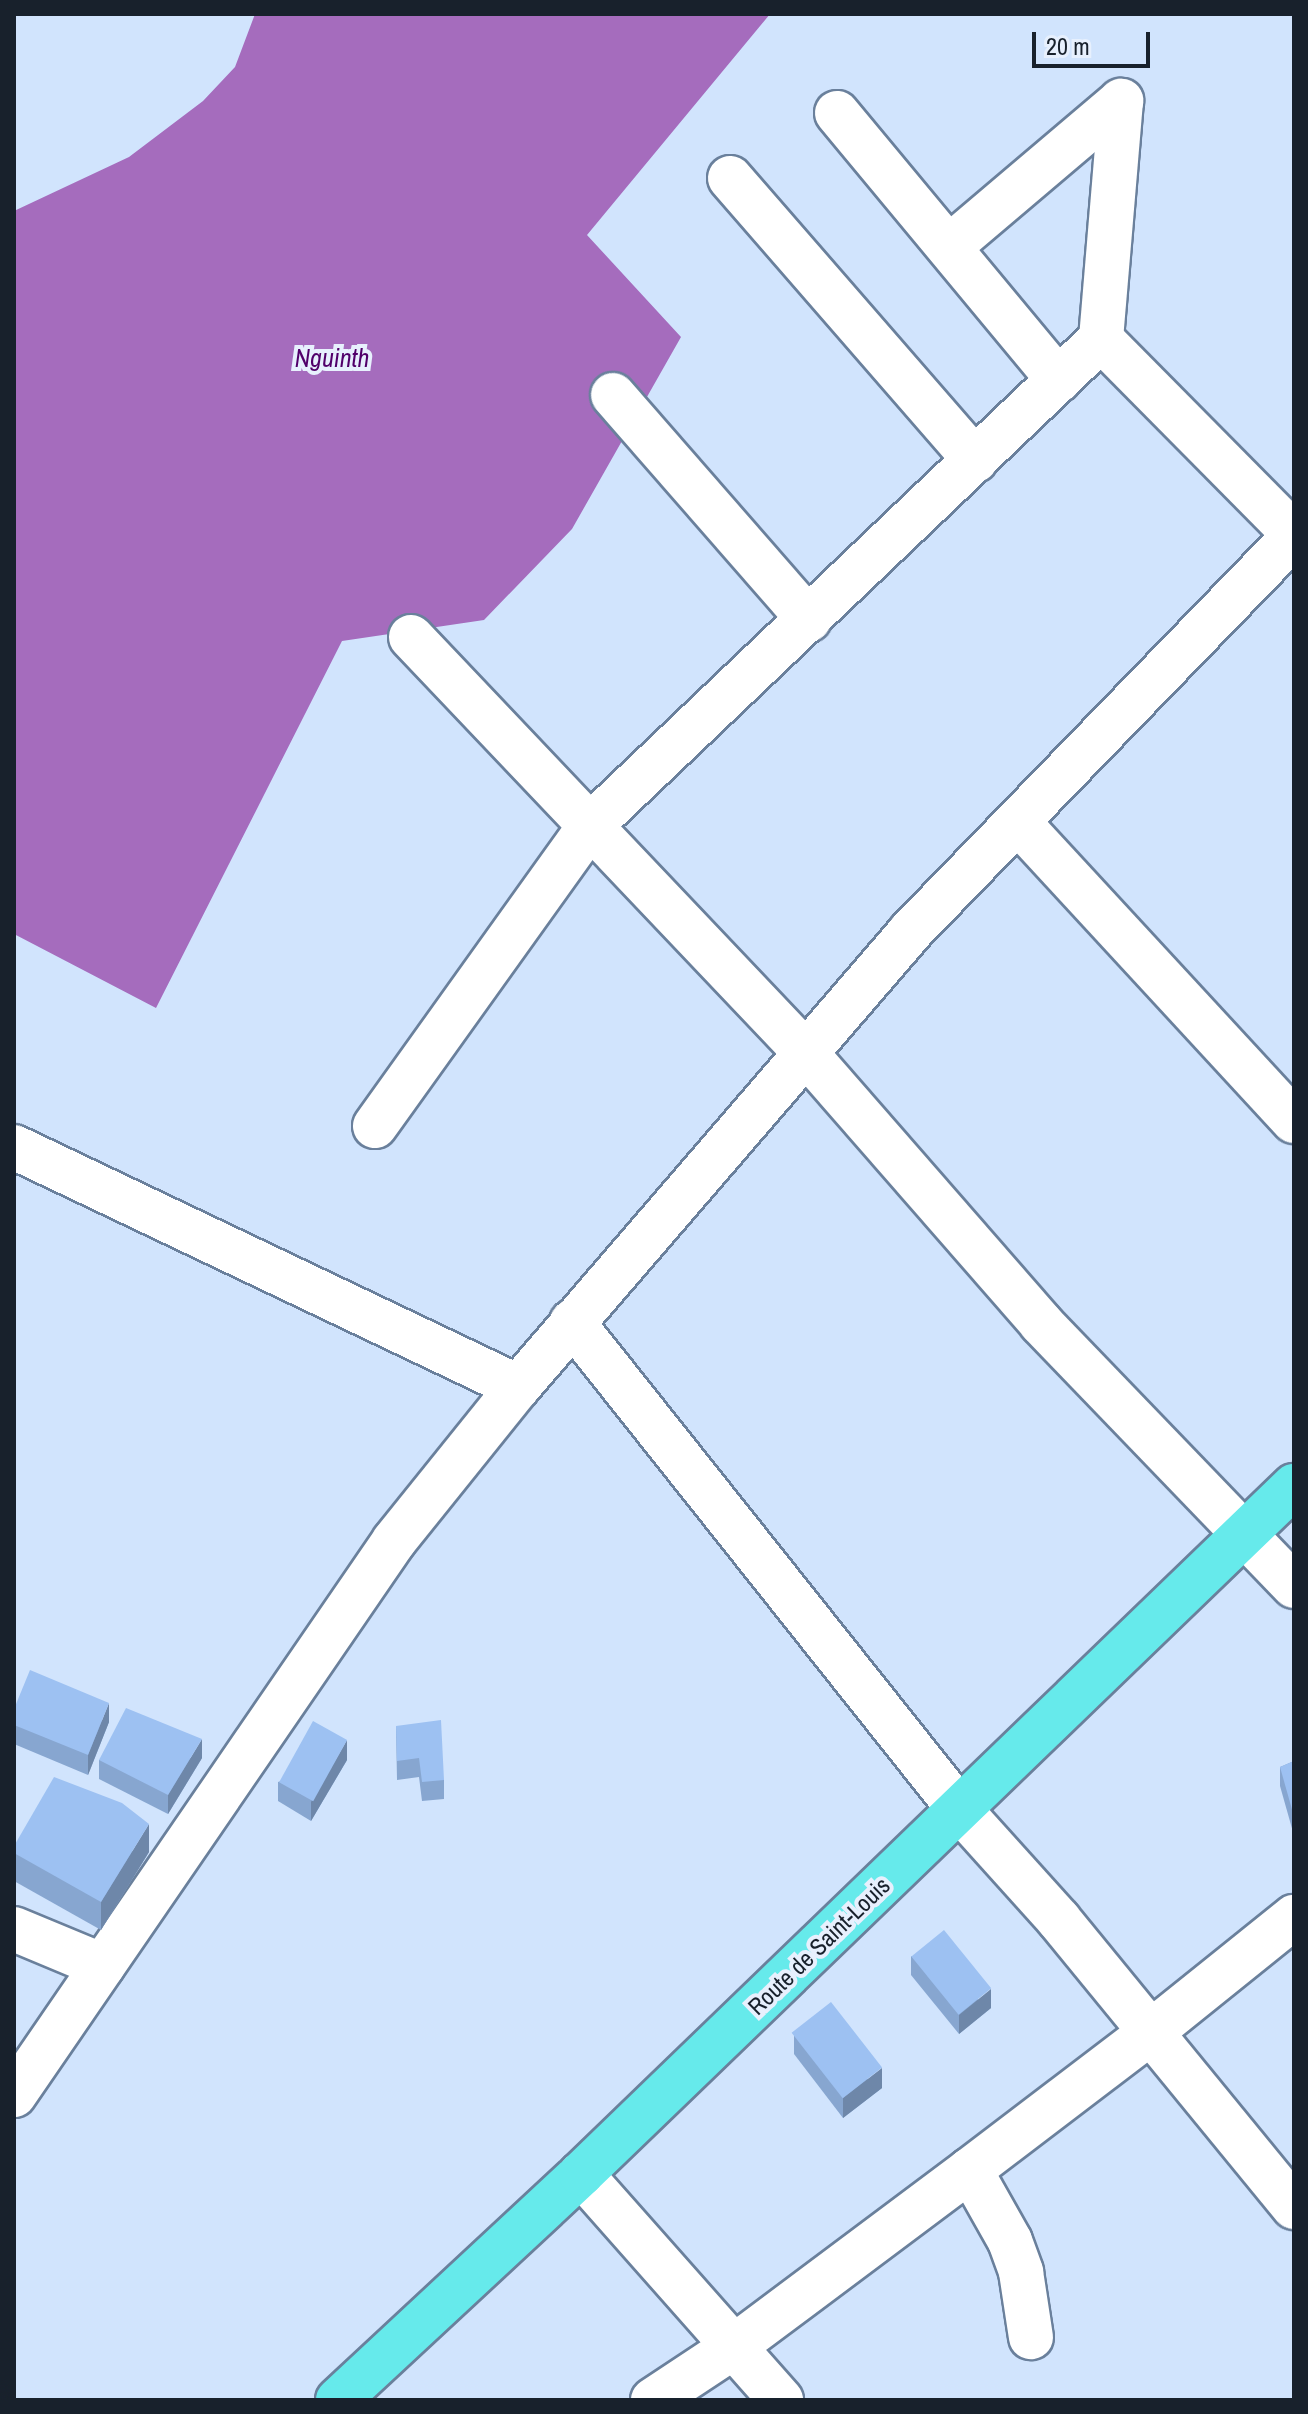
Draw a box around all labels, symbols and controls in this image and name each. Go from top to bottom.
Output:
scale bar [1036,16,1154,66]
text: 20 m [1046,30,1090,62]
water label: Nguinth [295,342,369,374]
street label: Route de Saint-Louis [742,1871,896,2021]

